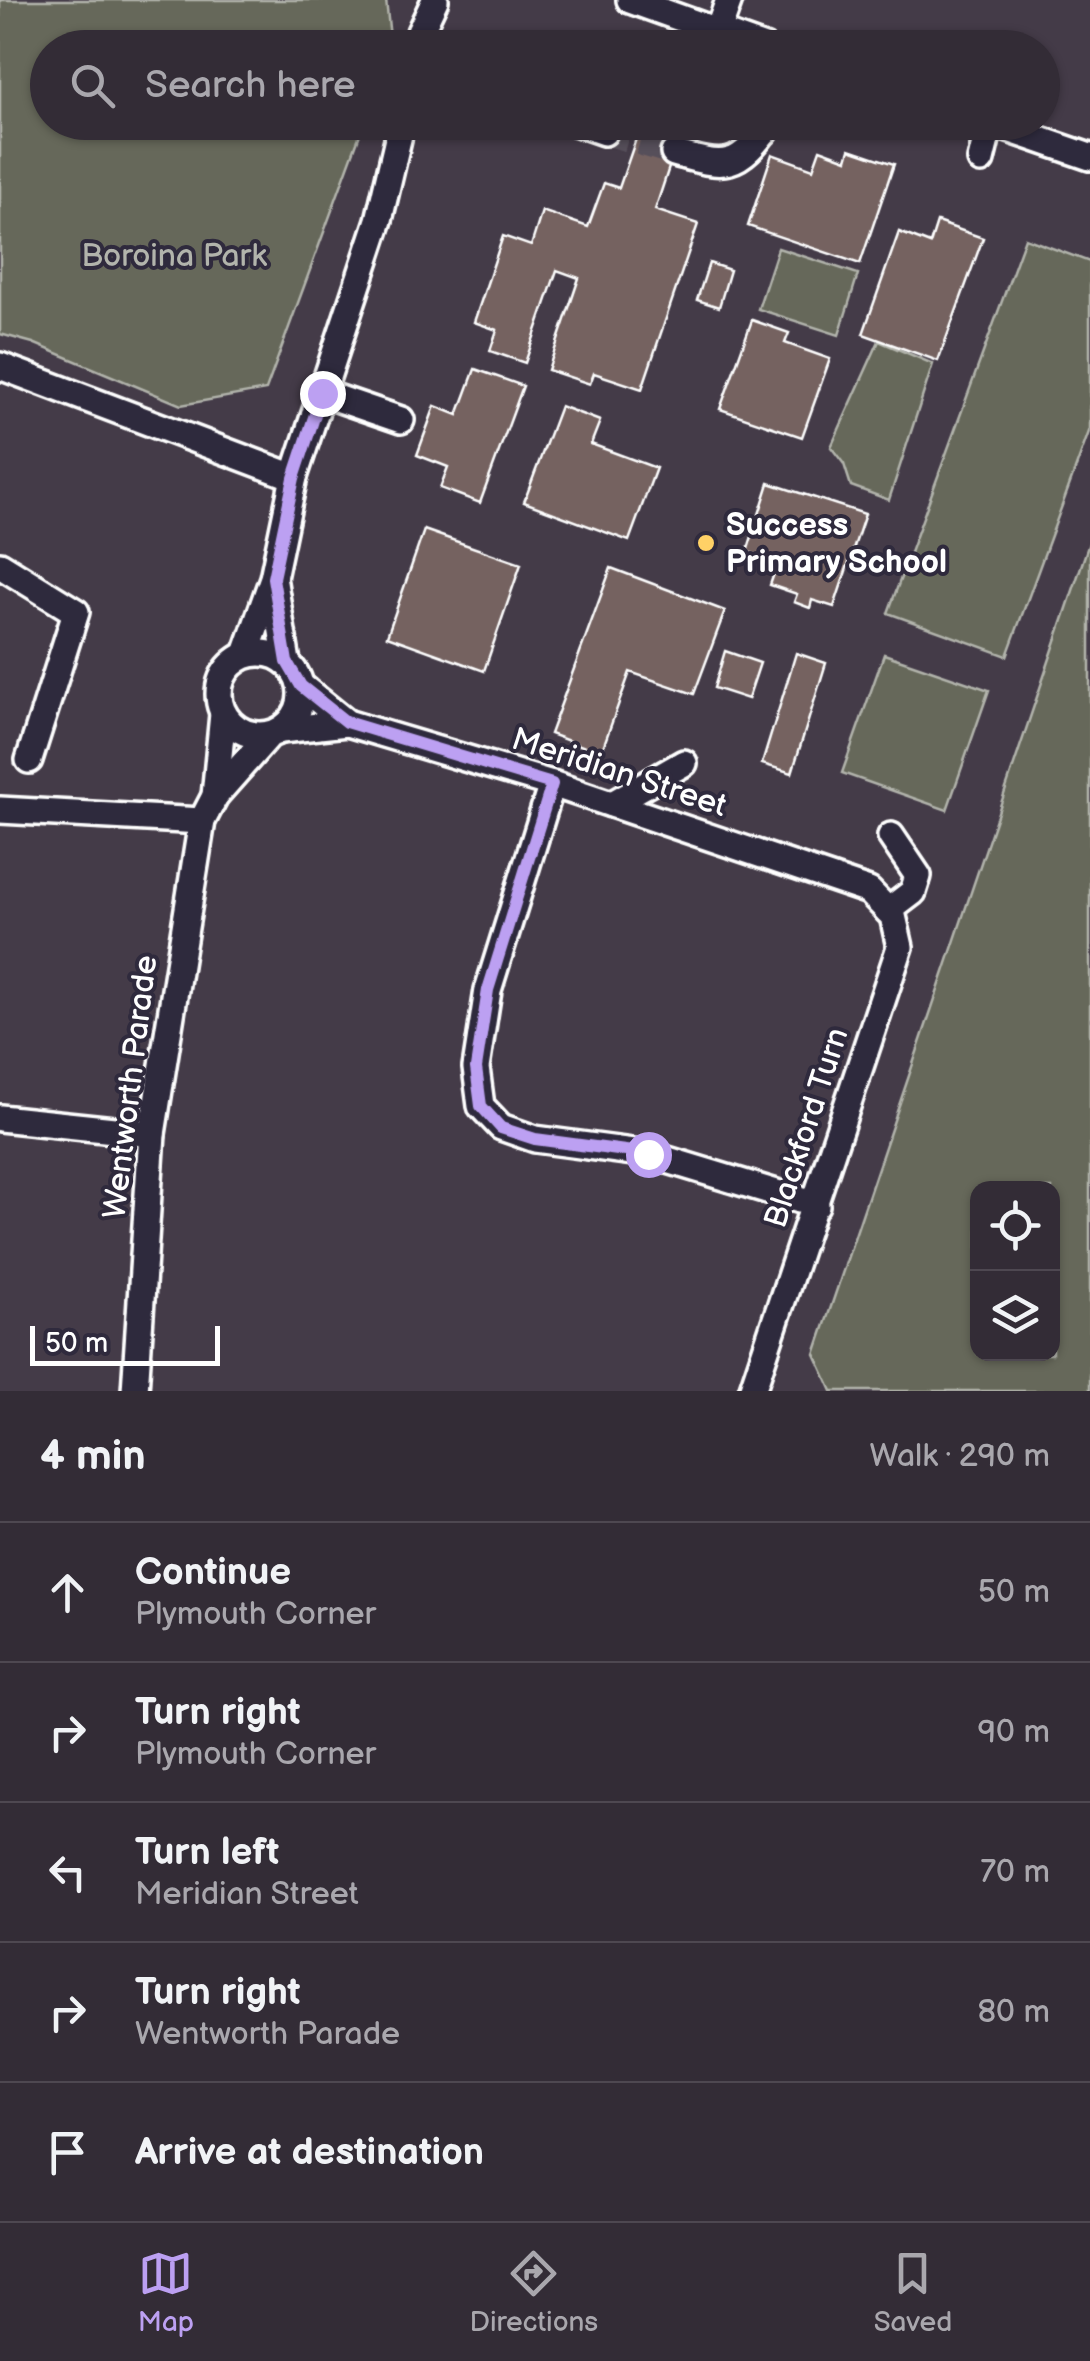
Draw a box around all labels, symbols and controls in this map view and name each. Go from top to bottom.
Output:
search box [30,30,1060,140]
icon: search [65,58,120,113]
text: Search here [145,63,356,108]
park label: Boroina Park [81,237,267,276]
route end [300,371,346,417]
place label: Success Primary School [726,506,947,582]
marker: Success Primary School [695,532,717,554]
street label: Meridian Street [507,720,731,826]
street label: Wentworth Parade [95,953,167,1221]
street label: Blackford Turn [756,1023,858,1233]
route start [626,1132,672,1178]
map controls [970,1181,1060,1361]
button: locate [970,1181,1060,1271]
button: layers [970,1271,1060,1361]
scale bar [30,1321,220,1366]
text: 50 m [45,1327,108,1360]
text: 4 min [40,1431,146,1482]
text: Walk · 290 m [870,1437,1050,1476]
text: Continue [135,1550,291,1595]
icon: ahead [40,1565,95,1620]
text: 50 m [978,1573,1050,1612]
text: Plymouth Corner [135,1595,376,1634]
text: Turn right [135,1690,300,1735]
icon: right [40,1705,95,1760]
text: 90 m [978,1713,1050,1752]
text: Plymouth Corner [135,1735,376,1774]
text: Turn left [135,1830,279,1875]
icon: left [40,1845,95,1900]
text: 70 m [980,1853,1050,1892]
text: Meridian Street [135,1875,359,1914]
text: Turn right [135,1970,300,2015]
icon: right [40,1985,95,2040]
text: 80 m [977,1993,1050,2032]
text: Wentworth Parade [135,2015,400,2054]
icon: arrive [40,2125,95,2180]
text: Arrive at destination [135,2130,484,2175]
tab: Map [138,2246,194,2339]
tab: Directions [469,2246,598,2339]
tab: Saved [874,2246,952,2339]

